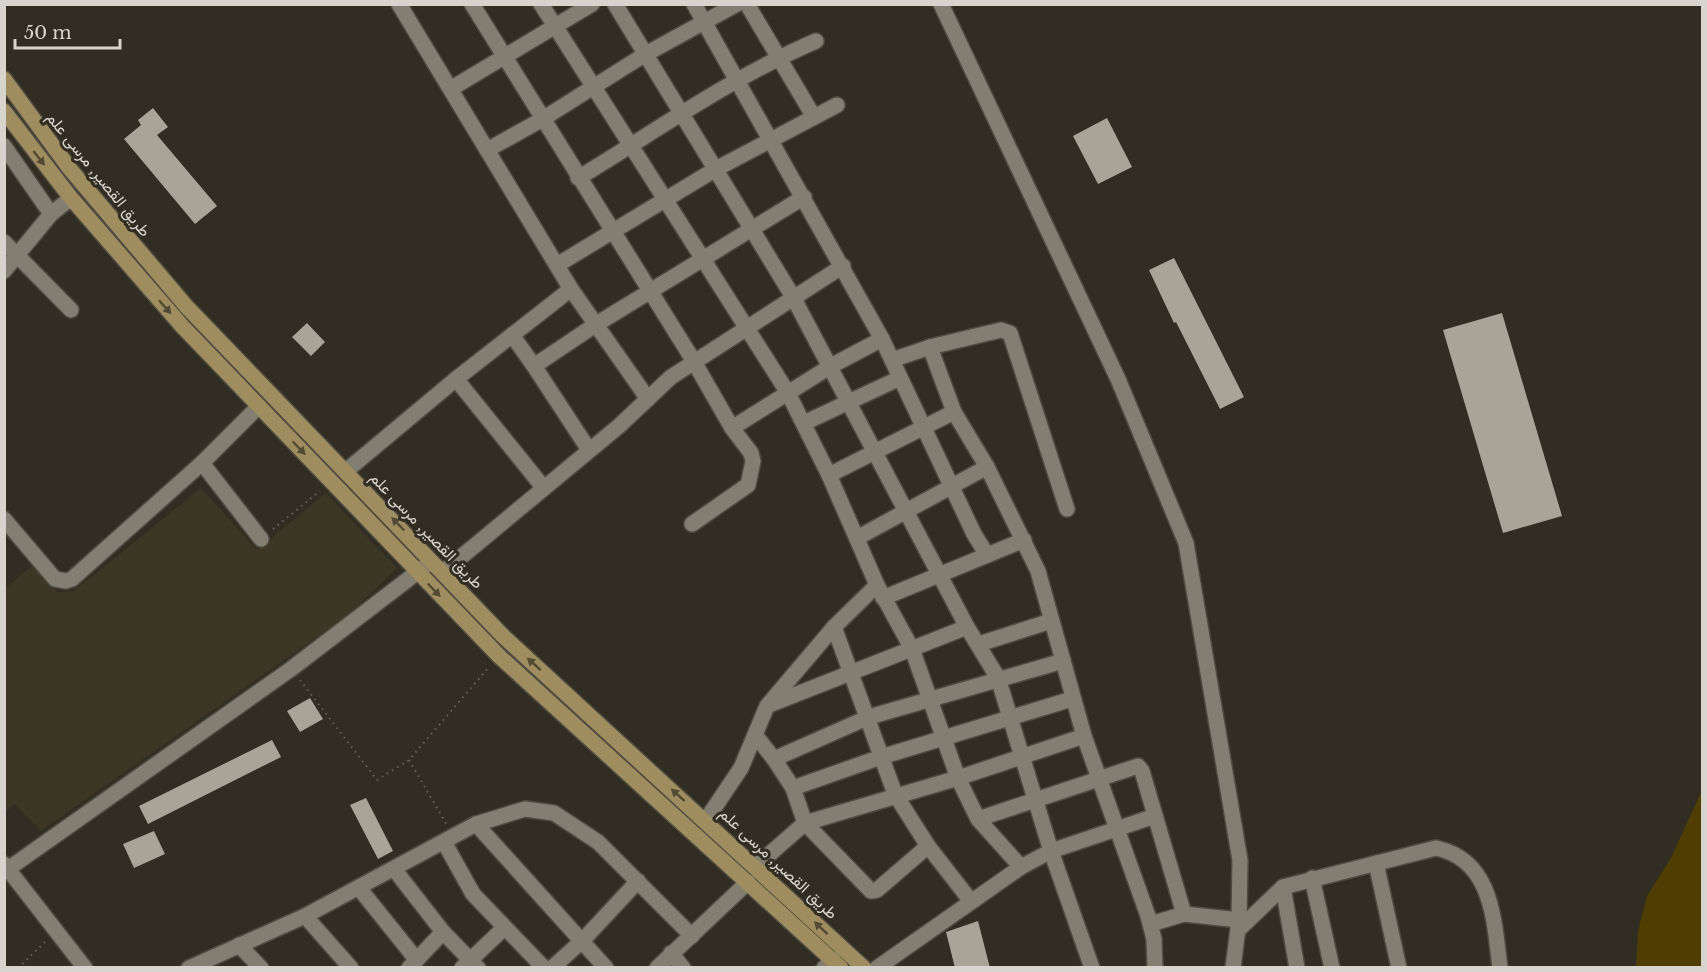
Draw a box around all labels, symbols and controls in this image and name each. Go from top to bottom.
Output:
scale bar [15,12,120,50]
text: 50 m [24,22,72,44]
street label: طريق القصير, مرسى علم [42,108,155,241]
one-way arrow [33,150,46,166]
one-way arrow [158,300,172,315]
one-way arrow [292,441,306,455]
street label: طريق القصير, مرسى علم [365,467,488,593]
one-way arrow [391,517,405,532]
one-way arrow [427,582,441,597]
one-way arrow [527,658,542,671]
one-way arrow [671,788,686,802]
street label: طريق القصير, مرسى علم [715,803,842,924]
one-way arrow [815,921,829,935]

